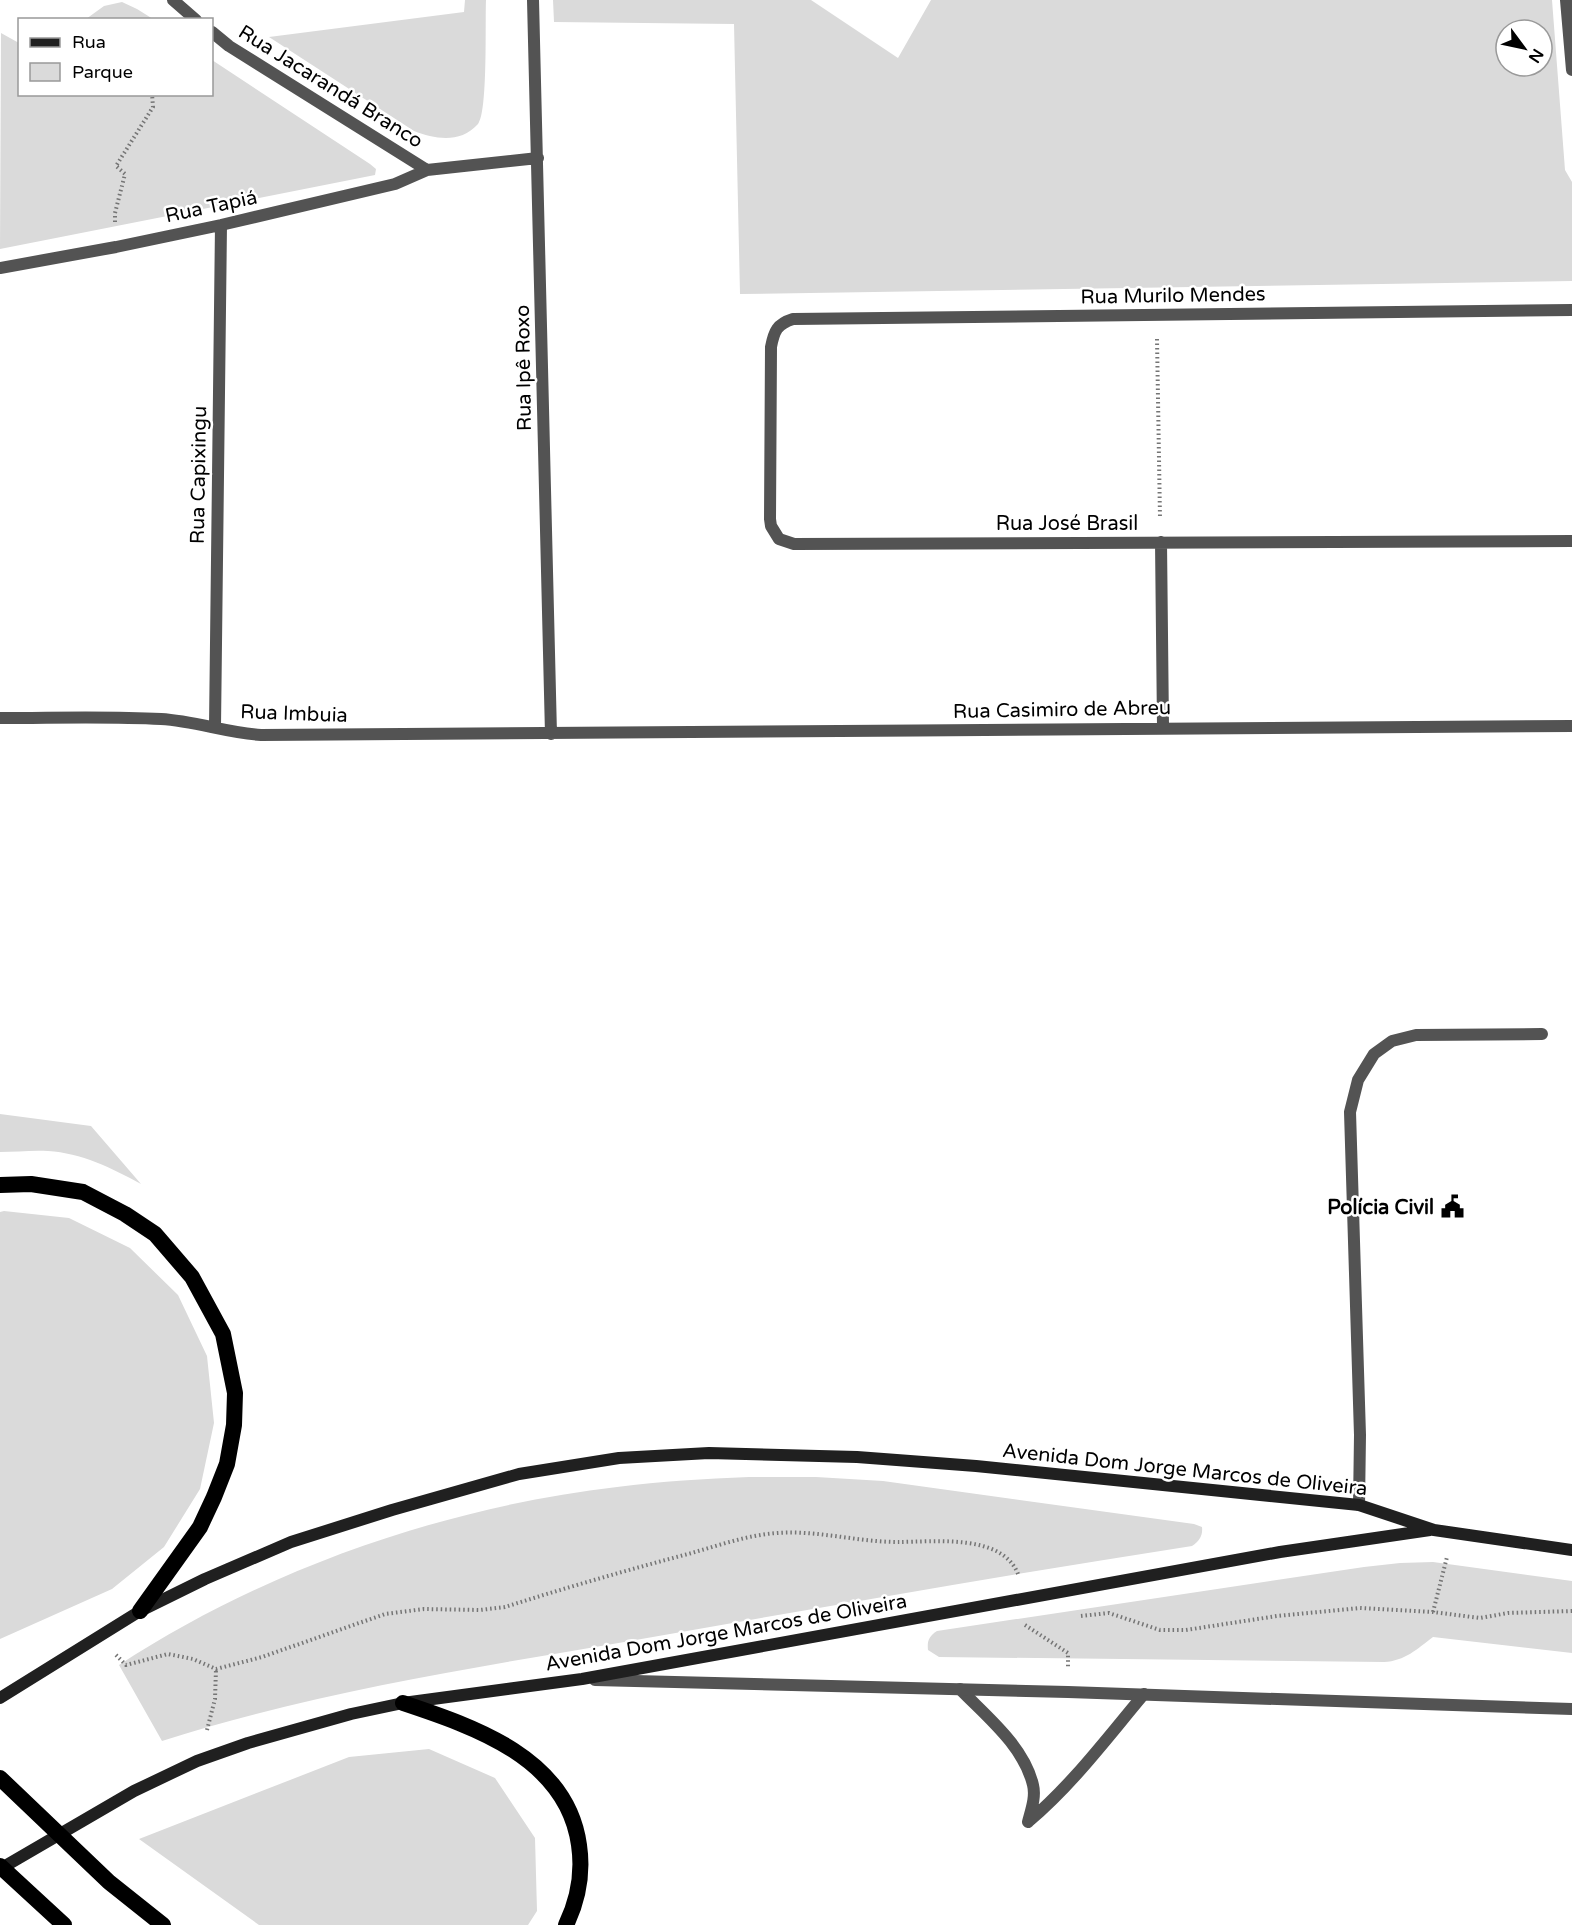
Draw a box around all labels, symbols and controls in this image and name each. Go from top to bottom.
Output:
legend [18,18,213,96]
north arrow [1494,18,1554,78]
street label: Rua Jacarandá Branco [234,20,427,153]
text: Rua [72,31,106,53]
text: N [1524,45,1548,66]
text: Parque [72,61,133,83]
street label: Rua Tapiá [163,186,259,228]
street label: Rua Murilo Mendes [1080,282,1266,310]
street label: Rua Ipê Roxo [511,305,537,431]
street label: Rua Capixingu [186,406,212,544]
street label: Rua José Brasil [996,512,1138,536]
street label: Rua Casimiro de Abreu [953,696,1171,724]
street label: Rua Imbuia [240,700,348,728]
public building icon: Polícia Civil [1439,1194,1465,1220]
place label: Polícia Civil [1327,1196,1434,1220]
street label: Avenida Dom Jorge Marcos de Oliveira [1001,1439,1369,1501]
street label: Avenida Dom Jorge Marcos de Oliveira [543,1589,909,1677]

